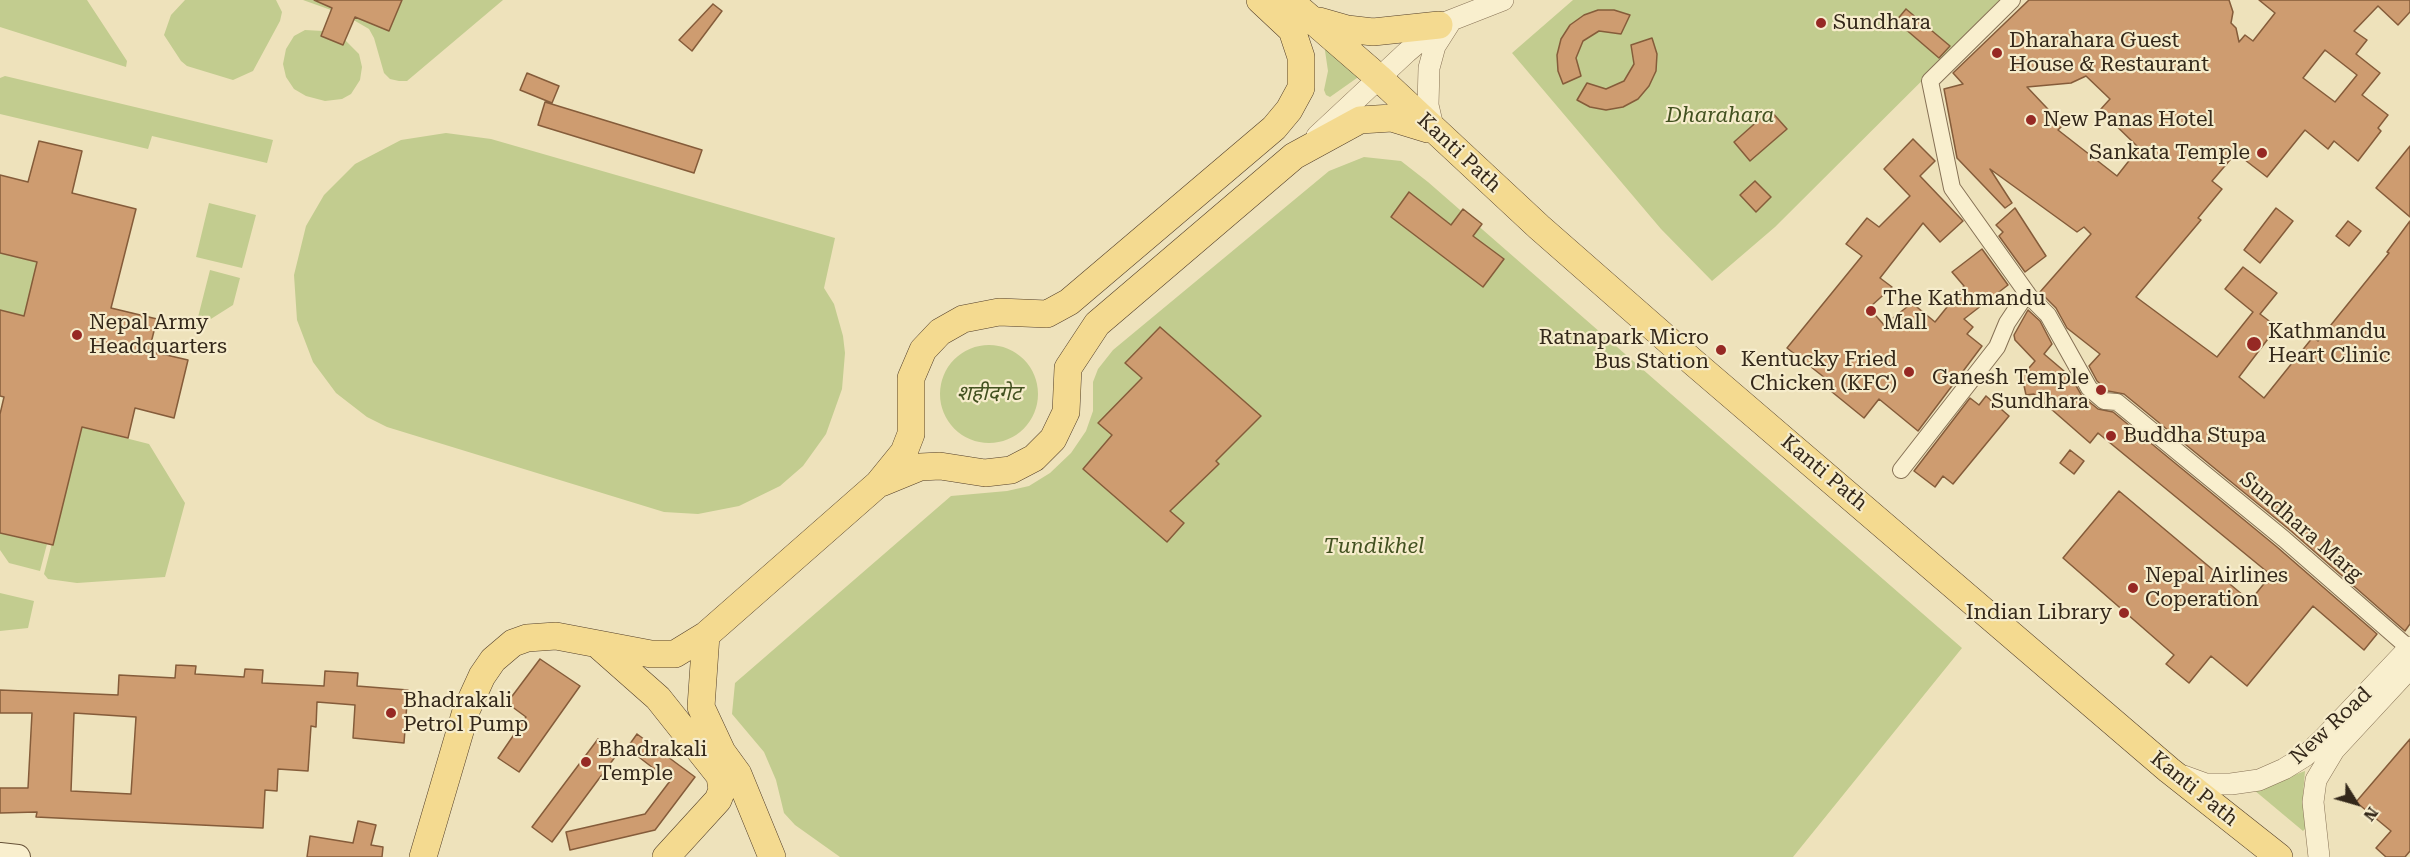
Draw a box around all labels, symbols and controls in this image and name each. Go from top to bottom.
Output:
place label: Sundhara [1833,10,1931,36]
marker: Sundhara [1814,16,1828,30]
place label: Dharahara Guest House & Restaurant [2009,28,2209,78]
marker: Dharahara Guest House & Restaurant [1990,46,2004,60]
park label: Dharahara [1666,103,1774,129]
place label: New Panas Hotel [2043,107,2214,133]
street label: Kanti Path [1412,108,1506,198]
marker: New Panas Hotel [2024,113,2038,127]
place label: Sankata Temple [2089,140,2250,166]
marker: Sankata Temple [2255,146,2269,160]
place label: The Kathmandu Mall [1883,286,2046,336]
marker: The Kathmandu Mall [1864,304,1878,318]
place label: Nepal Army Headquarters [89,310,227,360]
place label: Kathmandu Heart Clinic [2268,319,2390,369]
place label: Ratnapark Micro Bus Station [1539,325,1709,375]
marker: Nepal Army Headquarters [70,328,84,342]
marker: Kathmandu Heart Clinic [2245,335,2263,353]
marker: Ratnapark Micro Bus Station [1714,343,1728,357]
place label: Kentucky Fried Chicken (KFC) [1741,347,1897,397]
marker: Kentucky Fried Chicken (KFC) [1902,365,1916,379]
place label: Ganesh Temple Sundhara [1932,365,2089,415]
park label: शहीदगेट [957,381,1021,407]
marker: Ganesh Temple Sundhara [2094,383,2108,397]
place label: Buddha Stupa [2123,423,2266,449]
marker: Buddha Stupa [2104,429,2118,443]
street label: Kanti Path [1776,430,1872,516]
street label: Sundhara Marg [2234,467,2368,587]
park label: Tundikhel [1324,534,1424,560]
place label: Nepal Airlines Coperation [2145,563,2288,613]
marker: Nepal Airlines Coperation [2126,581,2140,595]
place label: Indian Library [1966,600,2112,626]
marker: Indian Library [2117,606,2131,620]
street label: New Road [2285,682,2377,770]
place label: Bhadrakali Petrol Pump [403,688,528,738]
marker: Bhadrakali Petrol Pump [384,706,398,720]
place label: Bhadrakali Temple [598,737,707,787]
street label: Kanti Path [2145,746,2243,832]
marker: Bhadrakali Temple [579,755,593,769]
north arrow [2326,773,2386,833]
text: N [2359,803,2382,825]

